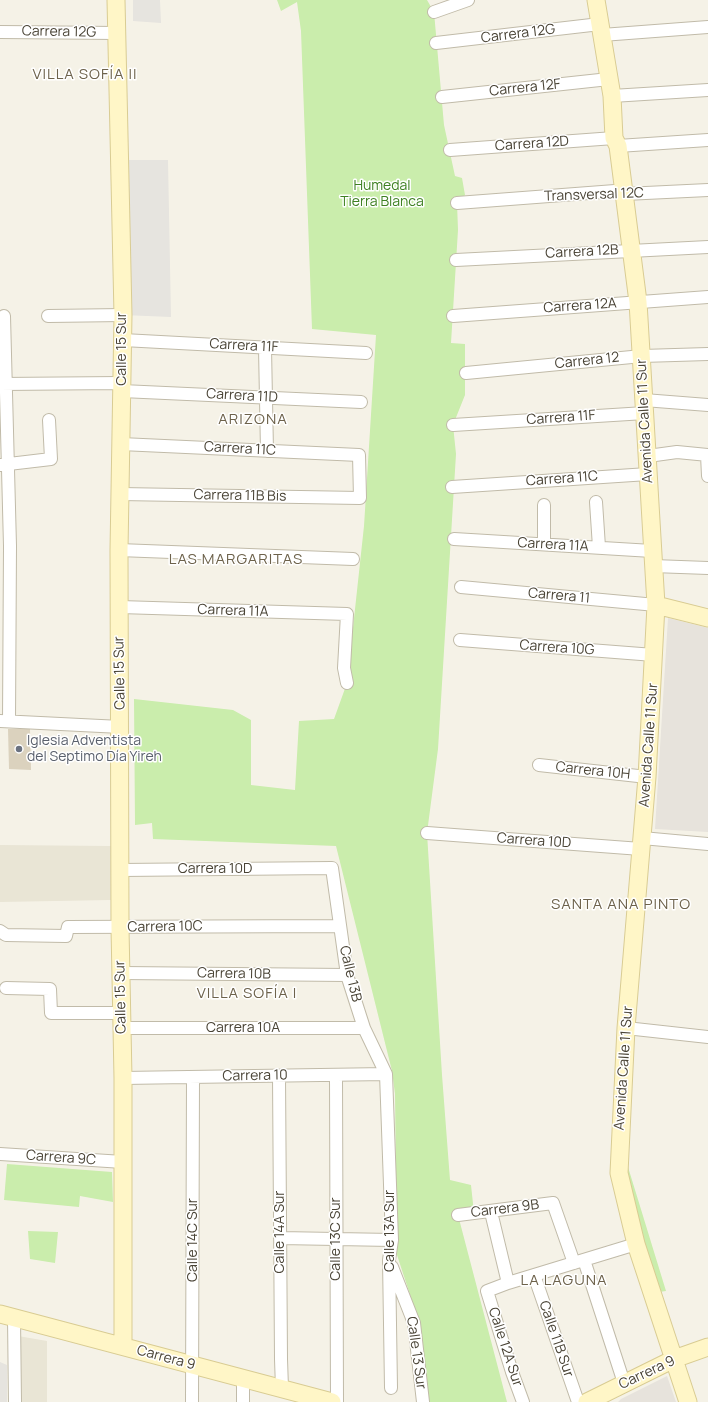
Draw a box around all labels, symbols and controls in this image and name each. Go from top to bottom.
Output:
street label: Carrera 12G [480,21,556,47]
street label: Carrera 12G [22,23,96,41]
district label: VILLA SOFÍA II [32,66,138,84]
street label: Carrera 12F [488,76,562,100]
street label: Carrera 12D [494,133,570,155]
park label: Humedal Tierra Blanca [340,178,424,210]
street label: Transversal 12C [544,185,644,205]
street label: Carrera 12B [545,242,619,262]
street label: Carrera 12A [543,295,617,317]
street label: Calle 15 Sur [114,312,130,386]
street label: Carrera 11F [209,336,279,356]
street label: Carrera 12 [554,349,620,373]
street label: Avenida Calle 11 Sur [633,358,657,484]
street label: Carrera 11D [206,386,278,406]
street label: Carrera 11F [526,407,596,429]
district label: ARIZONA [218,411,288,429]
street label: Carrera 11C [204,439,276,459]
street label: Carrera 11C [525,468,599,490]
street label: Carrera 11B Bis [193,487,287,505]
street label: Carrera 11A [517,535,589,555]
district label: LAS MARGARITAS [169,551,303,569]
street label: Carrera 11 [527,585,591,607]
street label: Carrera 11A [197,601,269,621]
street label: Calle 15 Sur [111,636,129,710]
street label: Carrera 10G [519,637,595,659]
street label: Avenida Calle 11 Sur [636,682,662,808]
place label: Iglesia Adventista del Septimo Día Yireh [27,733,162,766]
marker: Iglesia Adventista del Septimo Día Yireh [14,744,24,754]
street label: Carrera 10H [555,759,631,783]
street label: Carrera 10D [496,830,572,852]
street label: Carrera 10D [178,861,252,877]
district label: SANTA ANA PINTO [551,896,691,914]
street label: Carrera 10C [127,918,203,936]
street label: Calle 13B [335,944,365,1004]
street label: Calle 15 Sur [112,960,130,1034]
street label: Carrera 10B [197,965,271,983]
district label: VILLA SOFÍA I [197,985,297,1003]
street label: Avenida Calle 11 Sur [611,1005,637,1131]
street label: Carrera 10A [206,1020,280,1036]
street label: Carrera 10 [222,1067,288,1085]
street label: Carrera 9C [26,1147,96,1169]
street label: Calle 13A Sur [382,1190,398,1272]
street label: Calle 14A Sur [272,1191,288,1273]
street label: Carrera 9B [470,1196,540,1222]
street label: Calle 13C Sur [328,1197,344,1281]
street label: Calle 14C Sur [185,1198,201,1282]
district label: LA LAGUNA [521,1272,607,1290]
street label: Calle 11B Sur [535,1299,577,1379]
street label: Calle 12A Sur [484,1305,526,1389]
street label: Calle 13 Sur [403,1316,429,1390]
street label: Carrera 9 [135,1342,197,1374]
street label: Carrera 9 [616,1353,678,1393]

